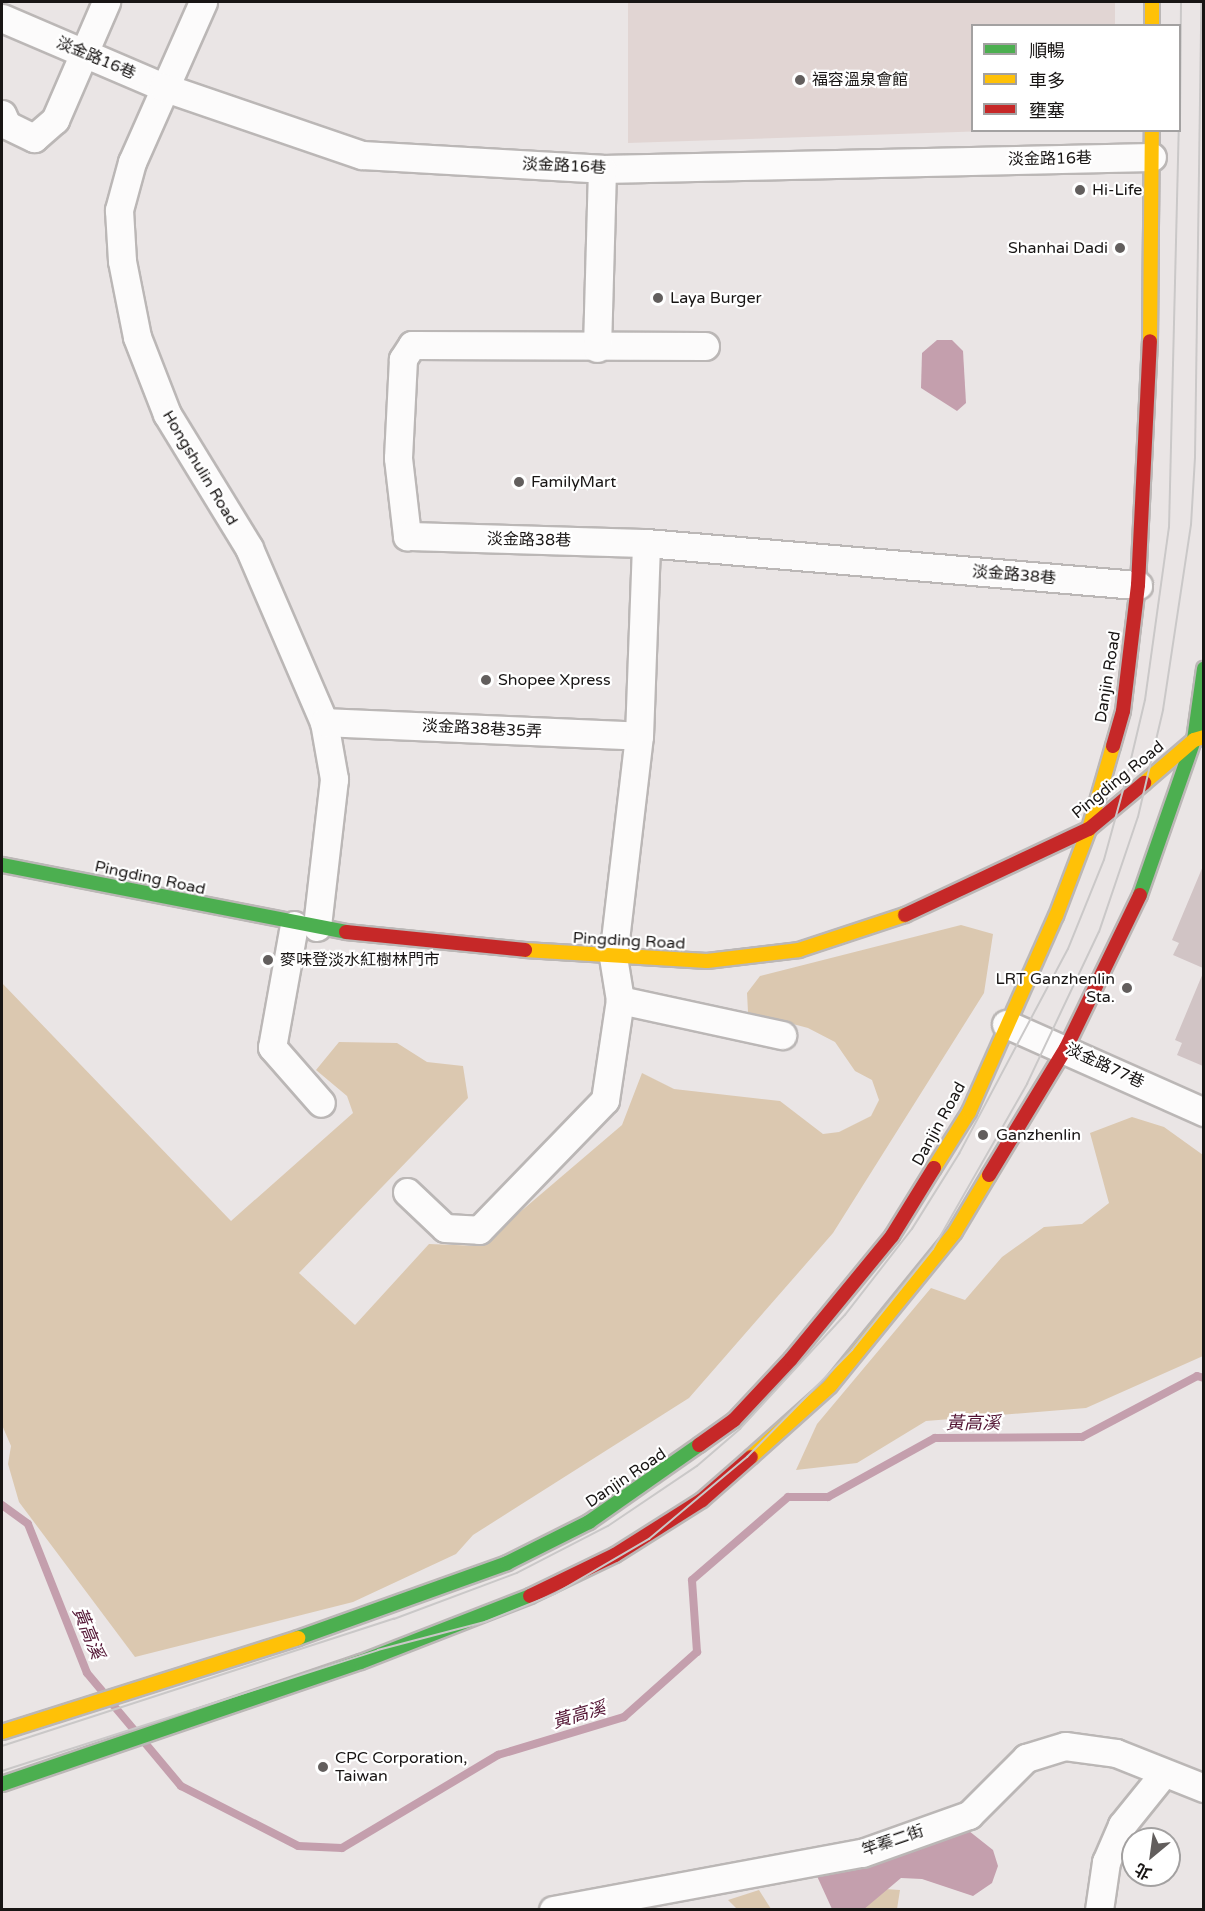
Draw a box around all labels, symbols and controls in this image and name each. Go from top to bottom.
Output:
legend [971,24,1181,132]
street label: 淡金路16巷 [54,33,138,83]
text: 順暢 [1029,40,1065,62]
place label: 福容溫泉會館 [812,70,908,90]
text: 車多 [1029,70,1065,92]
marker: 福容溫泉會館 [793,73,807,87]
text: 壅塞 [1029,100,1065,122]
street label: 淡金路16巷 [1008,149,1092,169]
street label: 淡金路16巷 [522,154,606,178]
place label: Hi-Life [1092,180,1142,200]
marker: Hi-Life [1073,183,1087,197]
place label: Shanhai Dadi [1008,238,1108,258]
marker: Shanhai Dadi [1113,241,1127,255]
place label: Laya Burger [670,288,762,308]
marker: Laya Burger [651,291,665,305]
street label: Hongshulin Road [158,407,242,529]
place label: FamilyMart [531,472,616,492]
marker: FamilyMart [512,475,526,489]
street label: 淡金路38巷 [487,530,571,550]
street label: 淡金路38巷 [971,562,1057,588]
street label: Danjin Road [1091,630,1125,724]
place label: Shopee Xpress [498,670,611,690]
marker: Shopee Xpress [479,673,493,687]
street label: 淡金路38巷35弄 [421,716,543,742]
street label: Pingding Road [1068,737,1168,823]
street label: Pingding Road [93,857,207,899]
street label: Pingding Road [572,928,686,954]
place label: 麥味登淡水紅樹林門市 [280,950,440,970]
marker: 麥味登淡水紅樹林門市 [261,953,275,967]
place label: LRT Ganzhenlin Sta. [995,969,1115,1007]
marker: LRT Ganzhenlin Sta. [1120,981,1134,995]
street label: 淡金路77巷 [1063,1040,1147,1092]
street label: Danjin Road [908,1079,970,1169]
place label: Ganzhenlin [996,1125,1081,1145]
marker: Ganzhenlin [974,1126,992,1144]
water label: 黃高溪 [946,1412,1000,1434]
street label: Danjin Road [582,1444,670,1512]
water label: 黃高溪 [68,1604,108,1662]
water label: 黃高溪 [550,1697,608,1733]
place label: CPC Corporation, Taiwan [335,1748,467,1786]
marker: CPC Corporation, Taiwan [316,1760,330,1774]
street label: 竿蓁二街 [860,1822,926,1860]
north arrow [1121,1827,1181,1887]
text: 北 [1131,1858,1155,1884]

